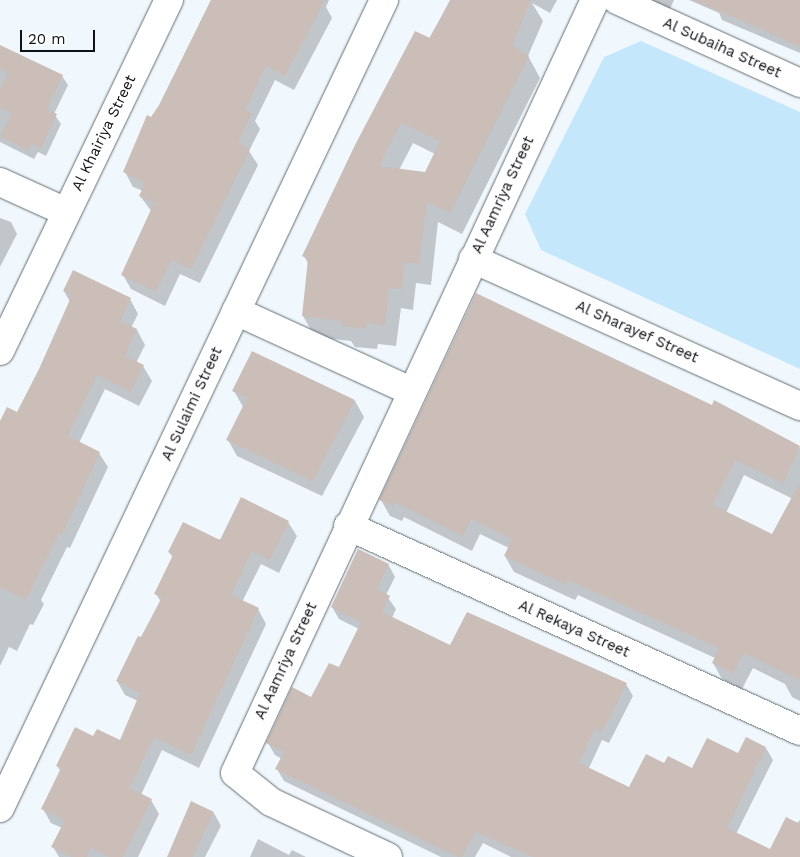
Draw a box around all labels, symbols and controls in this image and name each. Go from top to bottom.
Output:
street label: Al Subaiha Street [660,14,784,82]
scale bar [22,20,98,52]
text: 20 m [28,30,66,48]
street label: Al Khairiya Street [68,72,140,194]
street label: Al Aamriya Street [468,133,538,257]
street label: Al Sharayef Street [572,297,702,367]
street label: Al Sulaimi Street [158,344,226,464]
street label: Al Rekaya Street [515,596,633,662]
street label: Al Aamriya Street [251,599,321,723]

